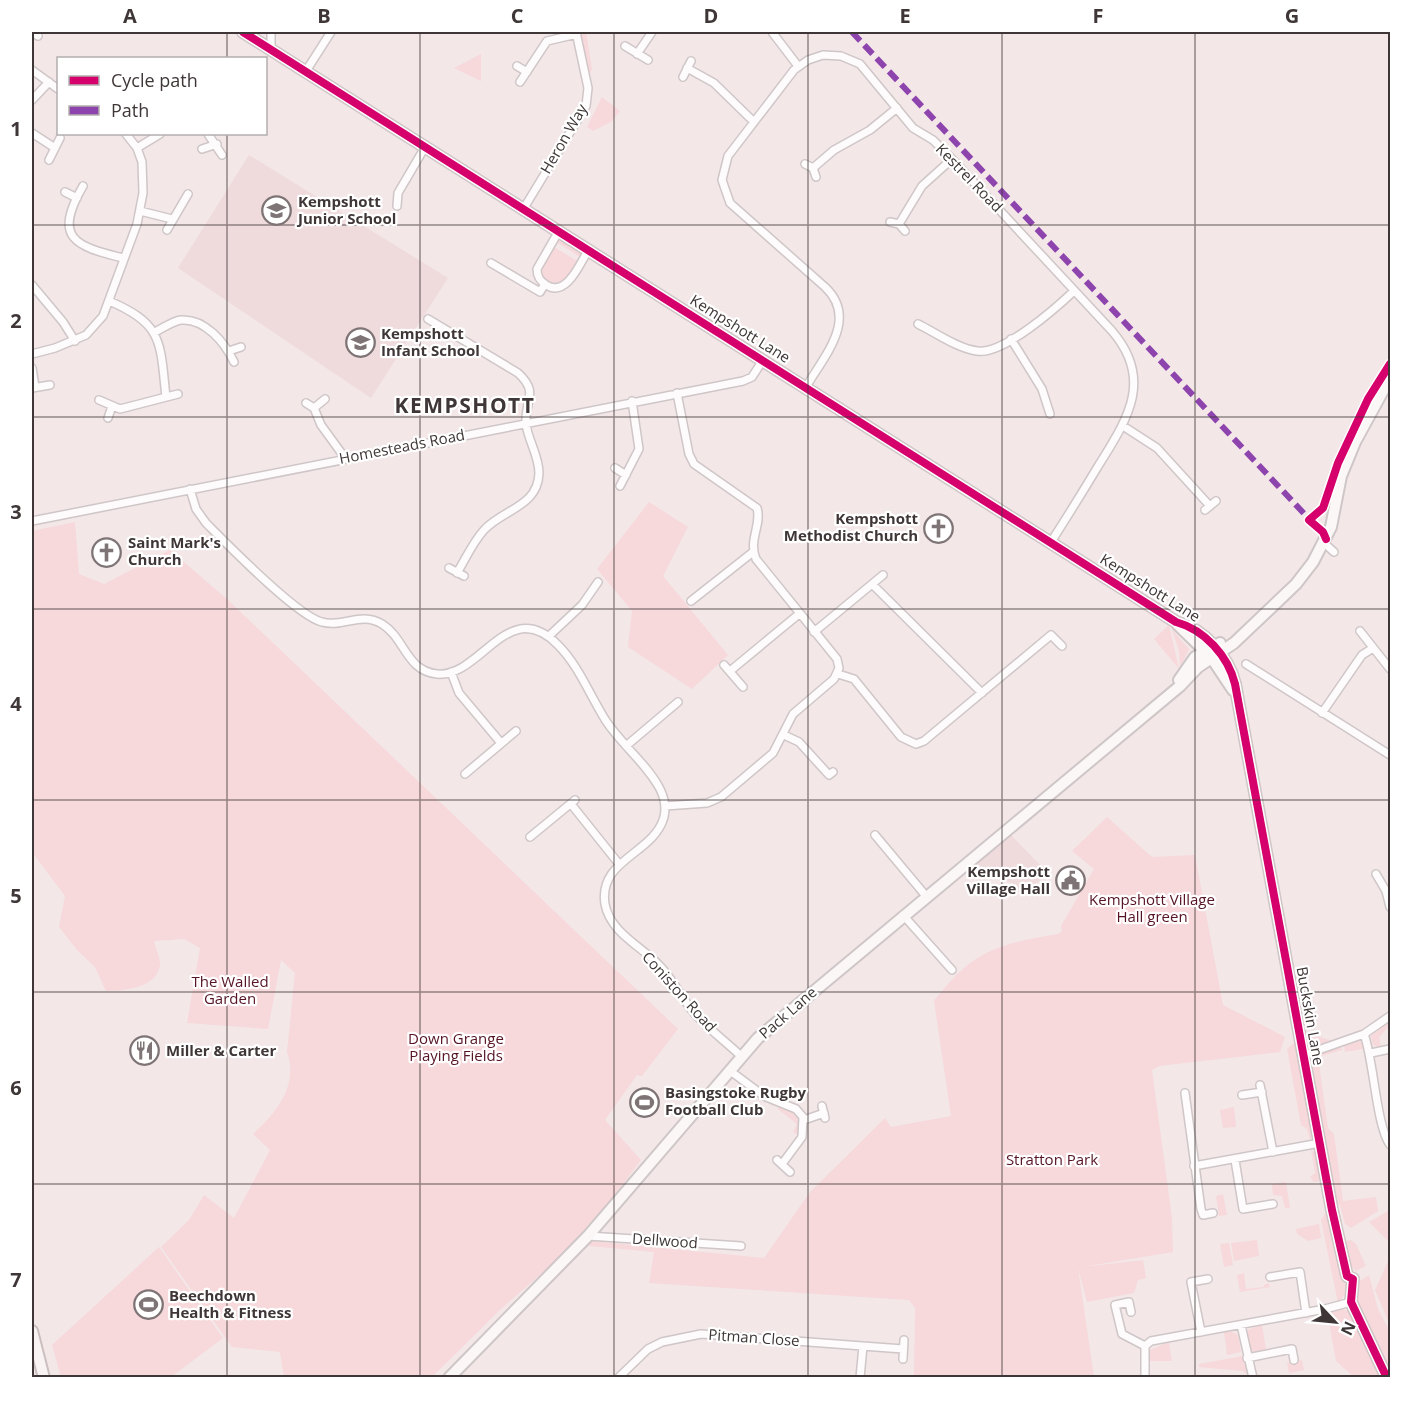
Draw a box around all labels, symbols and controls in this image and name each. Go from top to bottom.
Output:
text: A [123,2,137,29]
text: B [317,2,331,29]
text: C [511,2,524,29]
text: D [704,2,718,29]
text: E [899,2,911,29]
text: F [1093,2,1103,29]
text: G [1285,2,1299,29]
legend [57,57,267,135]
text: Cycle path [111,68,198,92]
text: Path [111,98,149,122]
street label: Heron Way [535,100,591,177]
text: 1 [10,115,22,142]
street label: Kestrel Road [932,139,1008,216]
place label: Kempshott Junior School [296,191,396,228]
school or university icon: Kempshott Junior School [261,195,293,227]
street label: Kempshott Lane [687,289,794,367]
text: 2 [10,307,22,334]
place label: Kempshott Infant School [381,323,480,360]
school or university icon: Kempshott Infant School [344,327,376,359]
district label: KEMPSHOTT [395,391,535,419]
street label: Homesteads Road [337,424,466,468]
text: 3 [10,498,22,525]
place label: Kempshott Methodist Church [784,508,918,545]
church icon: Kempshott Methodist Church [923,512,955,544]
place label: Saint Mark's Church [128,532,221,569]
church icon: Saint Mark's Church [91,536,123,568]
street label: Kempshott Lane [1097,548,1204,626]
text: 4 [10,690,22,717]
place label: Kempshott Village Hall [967,861,1050,898]
public building icon: Kempshott Village Hall [1055,865,1087,897]
text: 5 [10,882,22,909]
park label: Kempshott Village Hall green [1089,889,1215,926]
street label: Coniston Road [638,947,721,1036]
street label: Buckskin Lane [1292,965,1329,1067]
park label: The Walled Garden [191,971,269,1008]
street label: Pack Lane [754,982,820,1043]
park label: Down Grange Playing Fields [408,1028,504,1065]
restaurant icon: Miller & Carter [129,1035,161,1067]
place label: Miller & Carter [166,1040,276,1060]
text: 6 [10,1074,22,1101]
place label: Basingstoke Rugby Football Club [665,1082,807,1119]
sports icon: Basingstoke Rugby Football Club [628,1086,660,1118]
park label: Stratton Park [1006,1149,1098,1169]
street label: Dellwood [632,1228,699,1252]
text: 7 [10,1266,22,1293]
place label: Beechdown Health & Fitness [169,1285,291,1322]
sports icon: Beechdown Health & Fitness [132,1289,164,1321]
north arrow [1305,1292,1365,1352]
text: N [1336,1318,1361,1339]
street label: Pitman Close [708,1324,800,1350]

